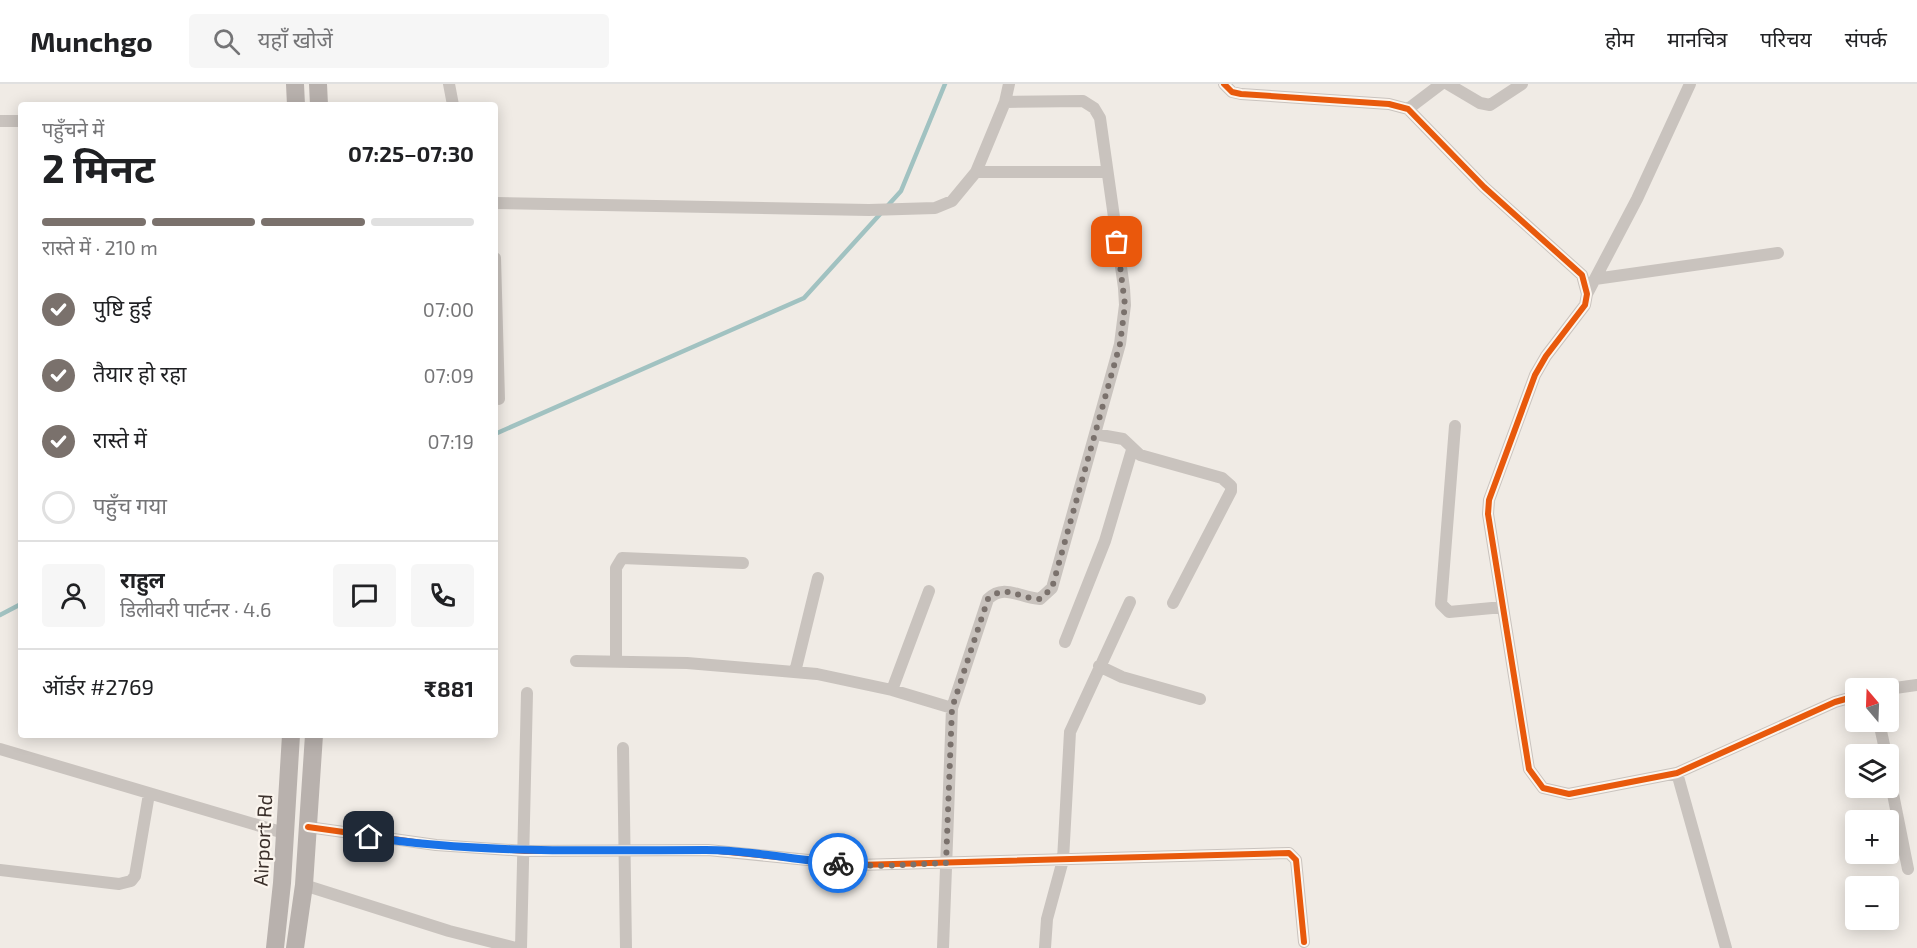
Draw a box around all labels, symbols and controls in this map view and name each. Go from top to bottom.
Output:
search box [189,14,609,68]
text: Munchgo [30,24,153,58]
icon: search [210,25,243,58]
text: यहाँ खोजें [258,26,333,52]
text: होम [1605,26,1634,51]
text: मानचित्र [1667,26,1727,51]
text: परिचय [1760,26,1812,51]
text: संपर्क [1845,26,1887,51]
text: पहुँचने में [42,117,104,141]
text: 07:25–07:30 [348,140,474,166]
text: 2 मिनट [42,144,155,191]
pin [1091,216,1142,267]
icon: bag [1100,225,1133,258]
text: रास्ते में · 210 m [42,235,158,259]
icon: check [42,293,75,326]
text: पुष्टि हुई [93,294,151,320]
text: 07:00 [423,297,474,321]
icon: check [42,359,75,392]
text: तैयार हो रहा [93,360,187,386]
text: 07:09 [423,363,474,387]
icon: check [42,425,75,458]
text: रास्ते में [93,426,147,452]
text: 07:19 [428,429,474,453]
text: पहुँच गया [93,492,167,518]
button: person [42,564,105,627]
button: chat [333,564,396,627]
button: phone [411,564,474,627]
text: राहुल [120,566,165,592]
text: डिलीवरी पार्टनर · 4.6 [120,597,271,621]
text: ऑर्डर #2769 [42,673,154,699]
text: ₹881 [424,675,474,701]
north arrow [1845,678,1899,732]
map controls [1845,678,1899,930]
button: layers [1845,744,1899,798]
street label: Airport Rd [248,793,276,887]
button: + [1845,810,1899,864]
pin [343,811,394,862]
icon: home [352,820,385,853]
courier [808,833,868,893]
icon: bike [822,847,855,880]
button: − [1845,876,1899,930]

